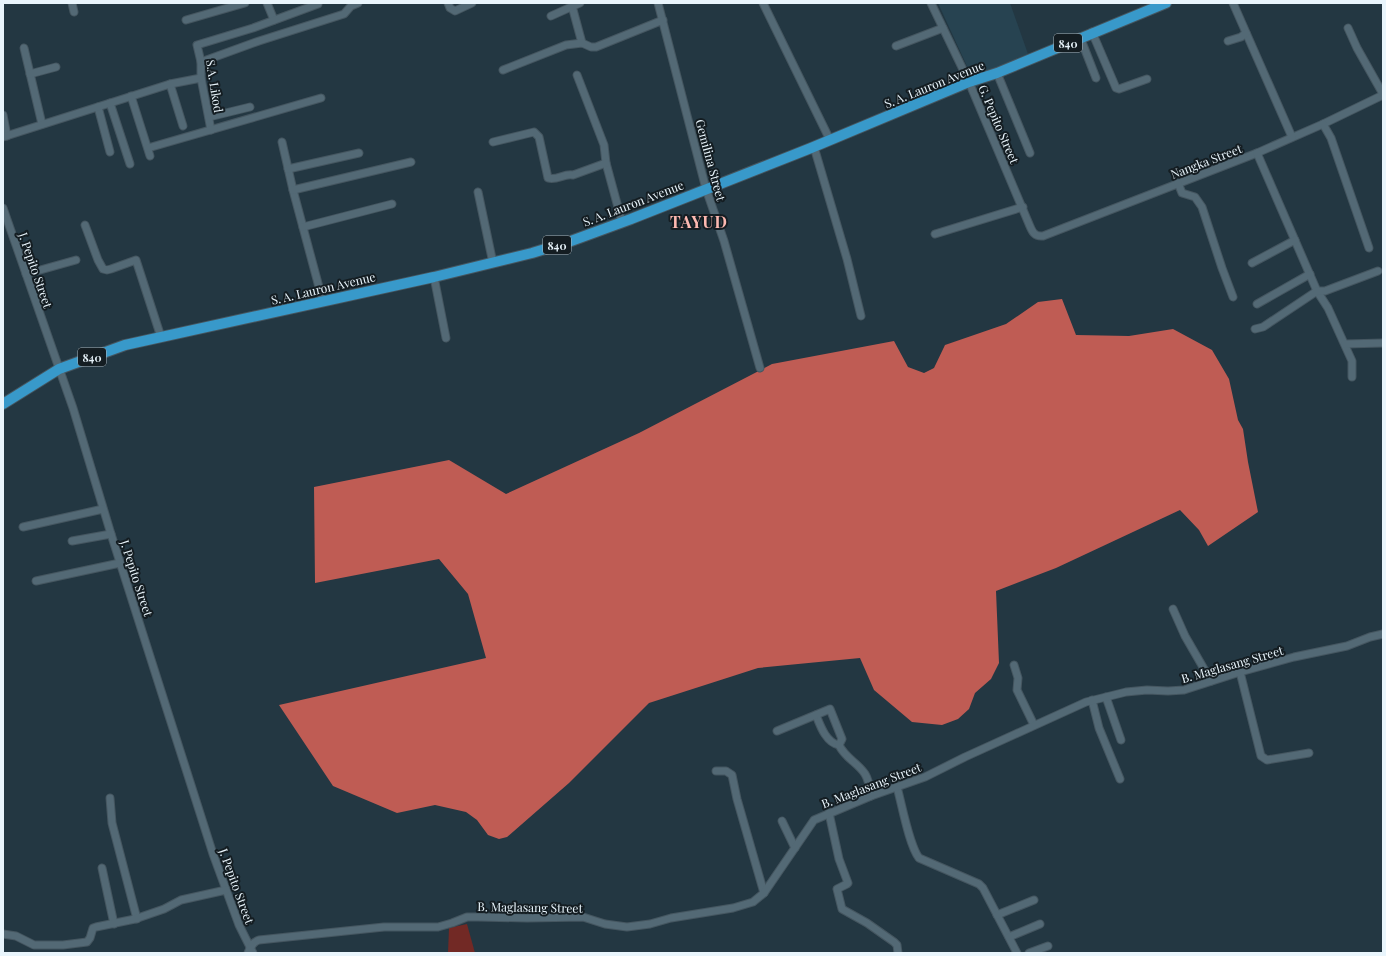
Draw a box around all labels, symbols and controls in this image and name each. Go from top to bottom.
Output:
road number: 840 [1054,34,1082,52]
street label: S. A. Lauron Avenue [882,57,986,111]
street label: S.A. Likod [203,58,227,114]
street label: G. Pepito Street [975,82,1023,166]
street label: Gemilina Street [692,117,730,203]
street label: Nangka Street [1168,140,1245,182]
street label: S. A. Lauron Avenue [580,176,686,230]
district label: TAYUD [670,211,728,232]
street label: J. Pepito Street [15,229,57,311]
road number: 840 [543,236,571,254]
street label: S. A. Lauron Avenue [269,268,377,308]
road number: 840 [78,348,106,366]
street label: J. Pepito Street [117,537,157,619]
street label: B. Maglasang Street [1179,642,1286,686]
street label: B. Maglasang Street [819,758,924,811]
street label: J. Pepito Street [216,845,258,927]
street label: B. Maglasang Street [477,898,584,916]

